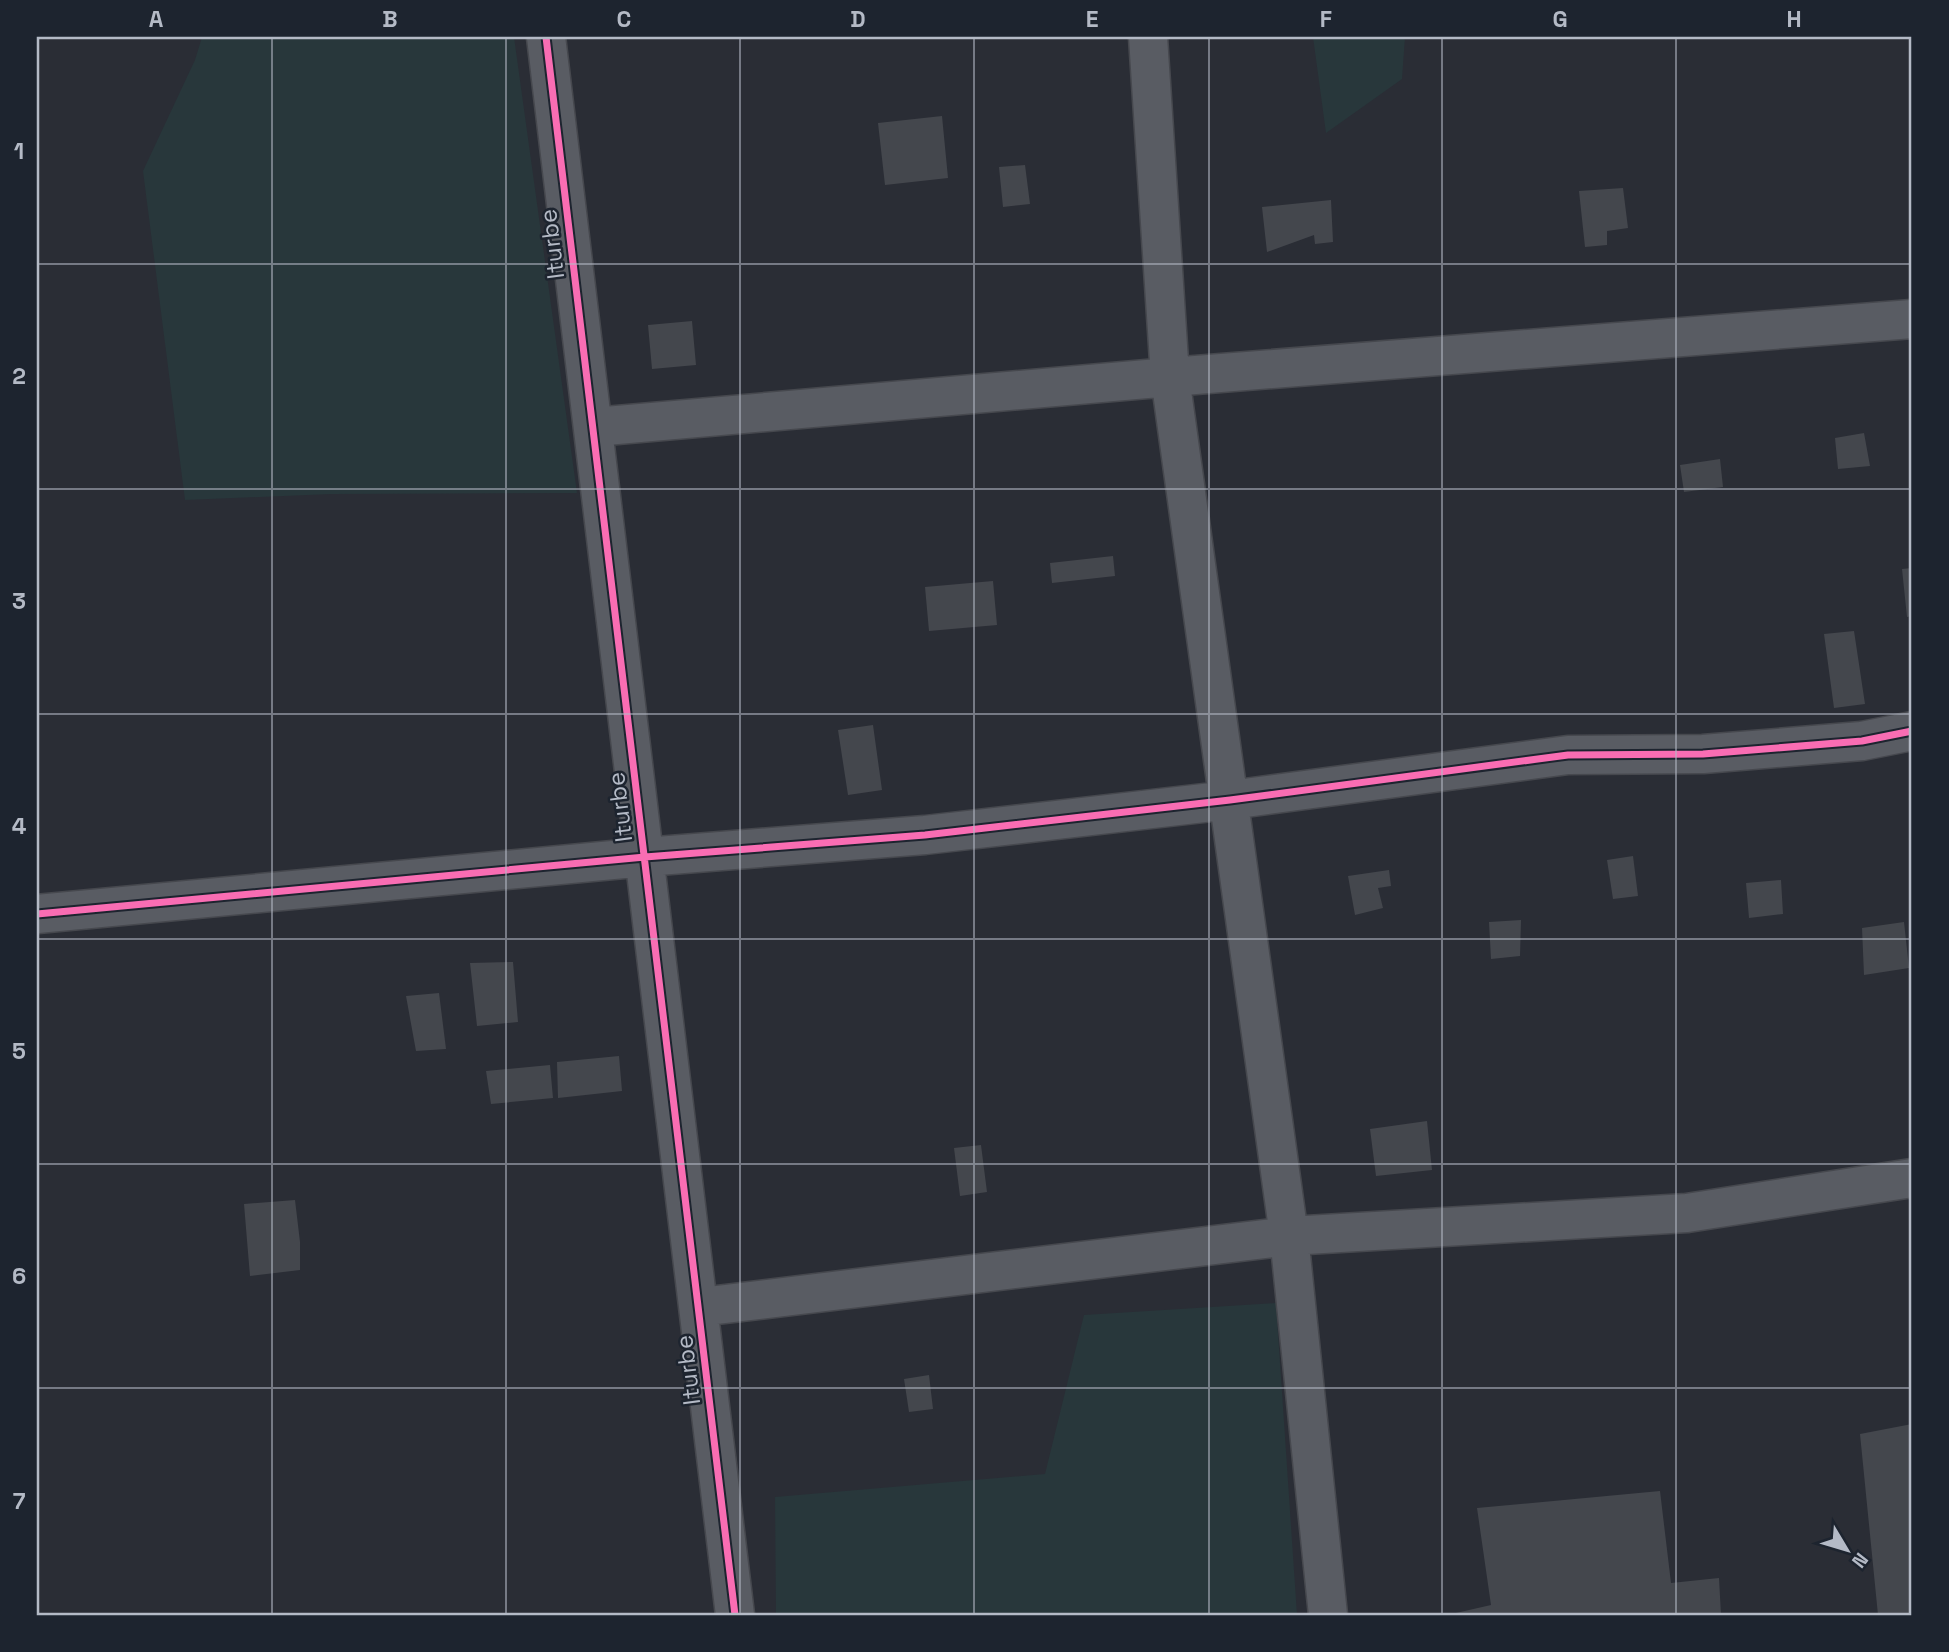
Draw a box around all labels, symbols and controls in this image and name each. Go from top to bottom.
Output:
text: A [149,4,164,34]
text: B [382,4,398,34]
text: C [617,4,631,34]
text: D [850,4,866,34]
text: E [1086,4,1098,34]
text: F [1320,4,1332,34]
text: G [1552,4,1568,34]
text: H [1786,4,1802,34]
text: 1 [14,136,24,166]
street label: Iturbe [532,207,571,281]
text: 2 [12,361,26,391]
text: 3 [12,586,26,616]
street label: Iturbe [600,770,639,844]
text: 4 [12,811,27,841]
text: 5 [12,1036,26,1066]
text: 6 [12,1261,26,1291]
street label: Iturbe [668,1333,707,1407]
text: 7 [13,1486,26,1516]
north arrow [1812,1516,1882,1586]
text: N [1846,1547,1874,1573]

